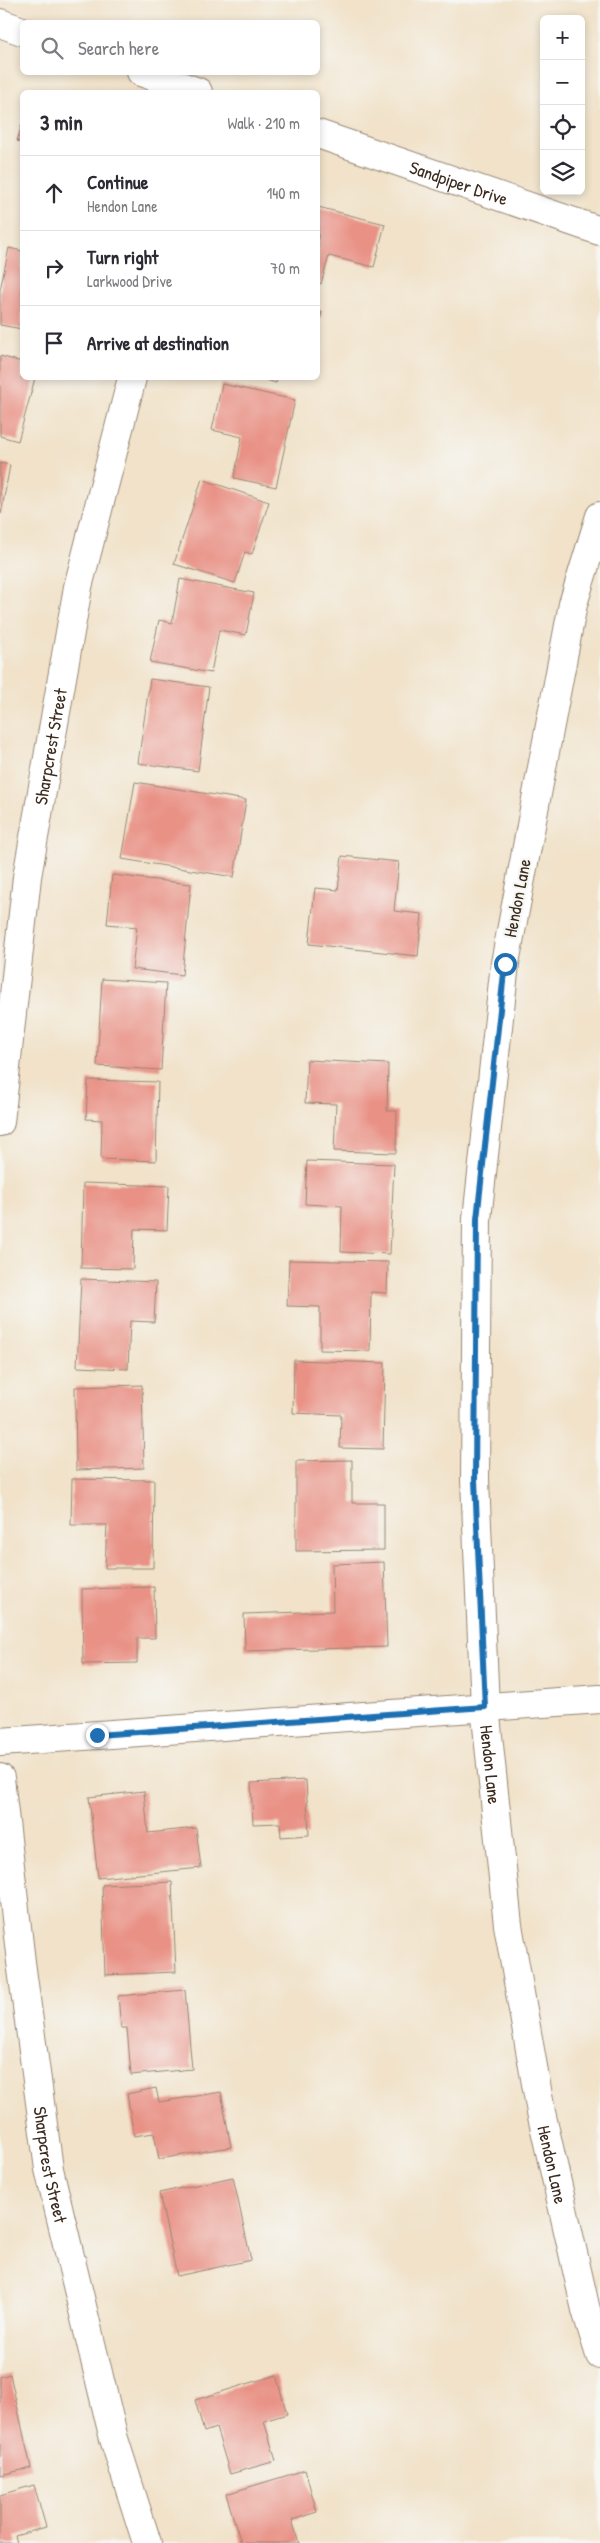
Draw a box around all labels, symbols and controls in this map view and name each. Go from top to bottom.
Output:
map controls [540,15,585,195]
button: + [540,15,585,60]
search box [20,20,320,75]
icon: search [38,34,66,62]
text: Search here [78,35,159,61]
button: − [540,60,585,105]
button: locate [540,105,585,150]
text: 3 min [40,108,83,137]
text: Walk · 210 m [227,112,300,134]
button: layers [540,150,585,195]
street label: Sandpiper Drive [407,154,511,211]
text: Continue [87,169,148,195]
icon: ahead [40,179,68,207]
text: 140 m [266,182,300,204]
text: Hendon Lane [87,195,158,217]
text: Turn right [87,244,158,270]
icon: right [40,254,68,282]
text: 70 m [270,257,300,279]
text: Larkwood Drive [87,270,172,292]
icon: arrive [40,329,68,357]
text: Arrive at destination [87,330,229,356]
street label: Sharpcrest Street [27,685,73,807]
street label: Hendon Lane [497,857,537,939]
route start [494,953,517,976]
route end [86,1724,109,1747]
street label: Hendon Lane [474,1724,508,1805]
street label: Sharpcrest Street [28,2105,74,2226]
street label: Hendon Lane [532,2123,574,2206]

